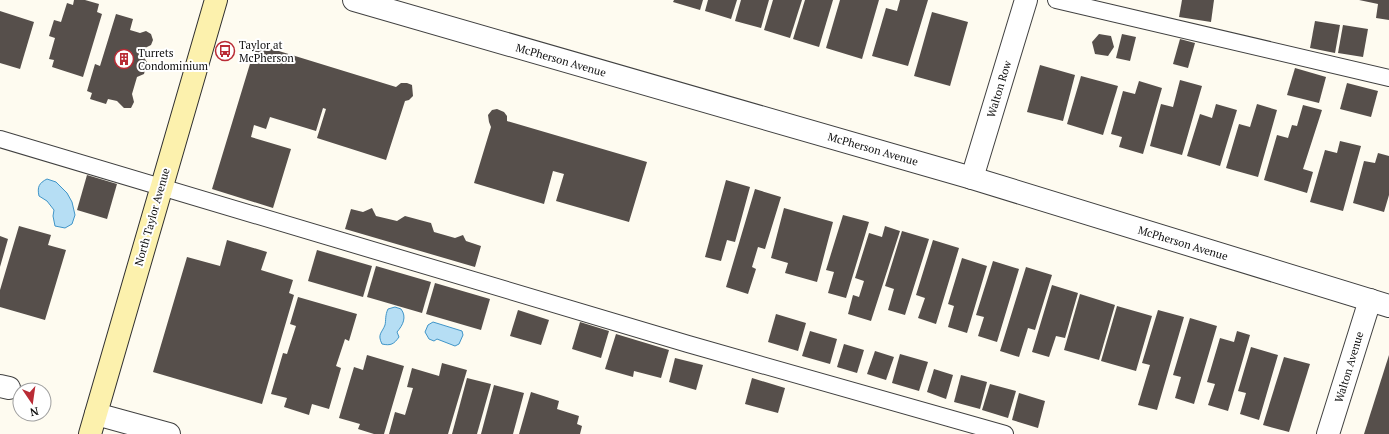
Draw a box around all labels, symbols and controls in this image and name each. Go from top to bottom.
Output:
place label: Taylor at McPherson [239,38,294,65]
bus stop icon: Taylor at McPherson [214,40,236,62]
street label: McPherson Avenue [514,40,608,80]
place label: Turrets Condominium [138,46,209,73]
building icon: Turrets Condominium [113,48,135,70]
street label: Walton Row [984,58,1015,119]
street label: McPherson Avenue [826,129,920,169]
street label: North Taylor Avenue [131,166,173,268]
street label: McPherson Avenue [1136,223,1230,263]
street label: Walton Avenue [1332,329,1367,404]
north arrow [12,382,52,422]
text: N [28,404,40,420]

